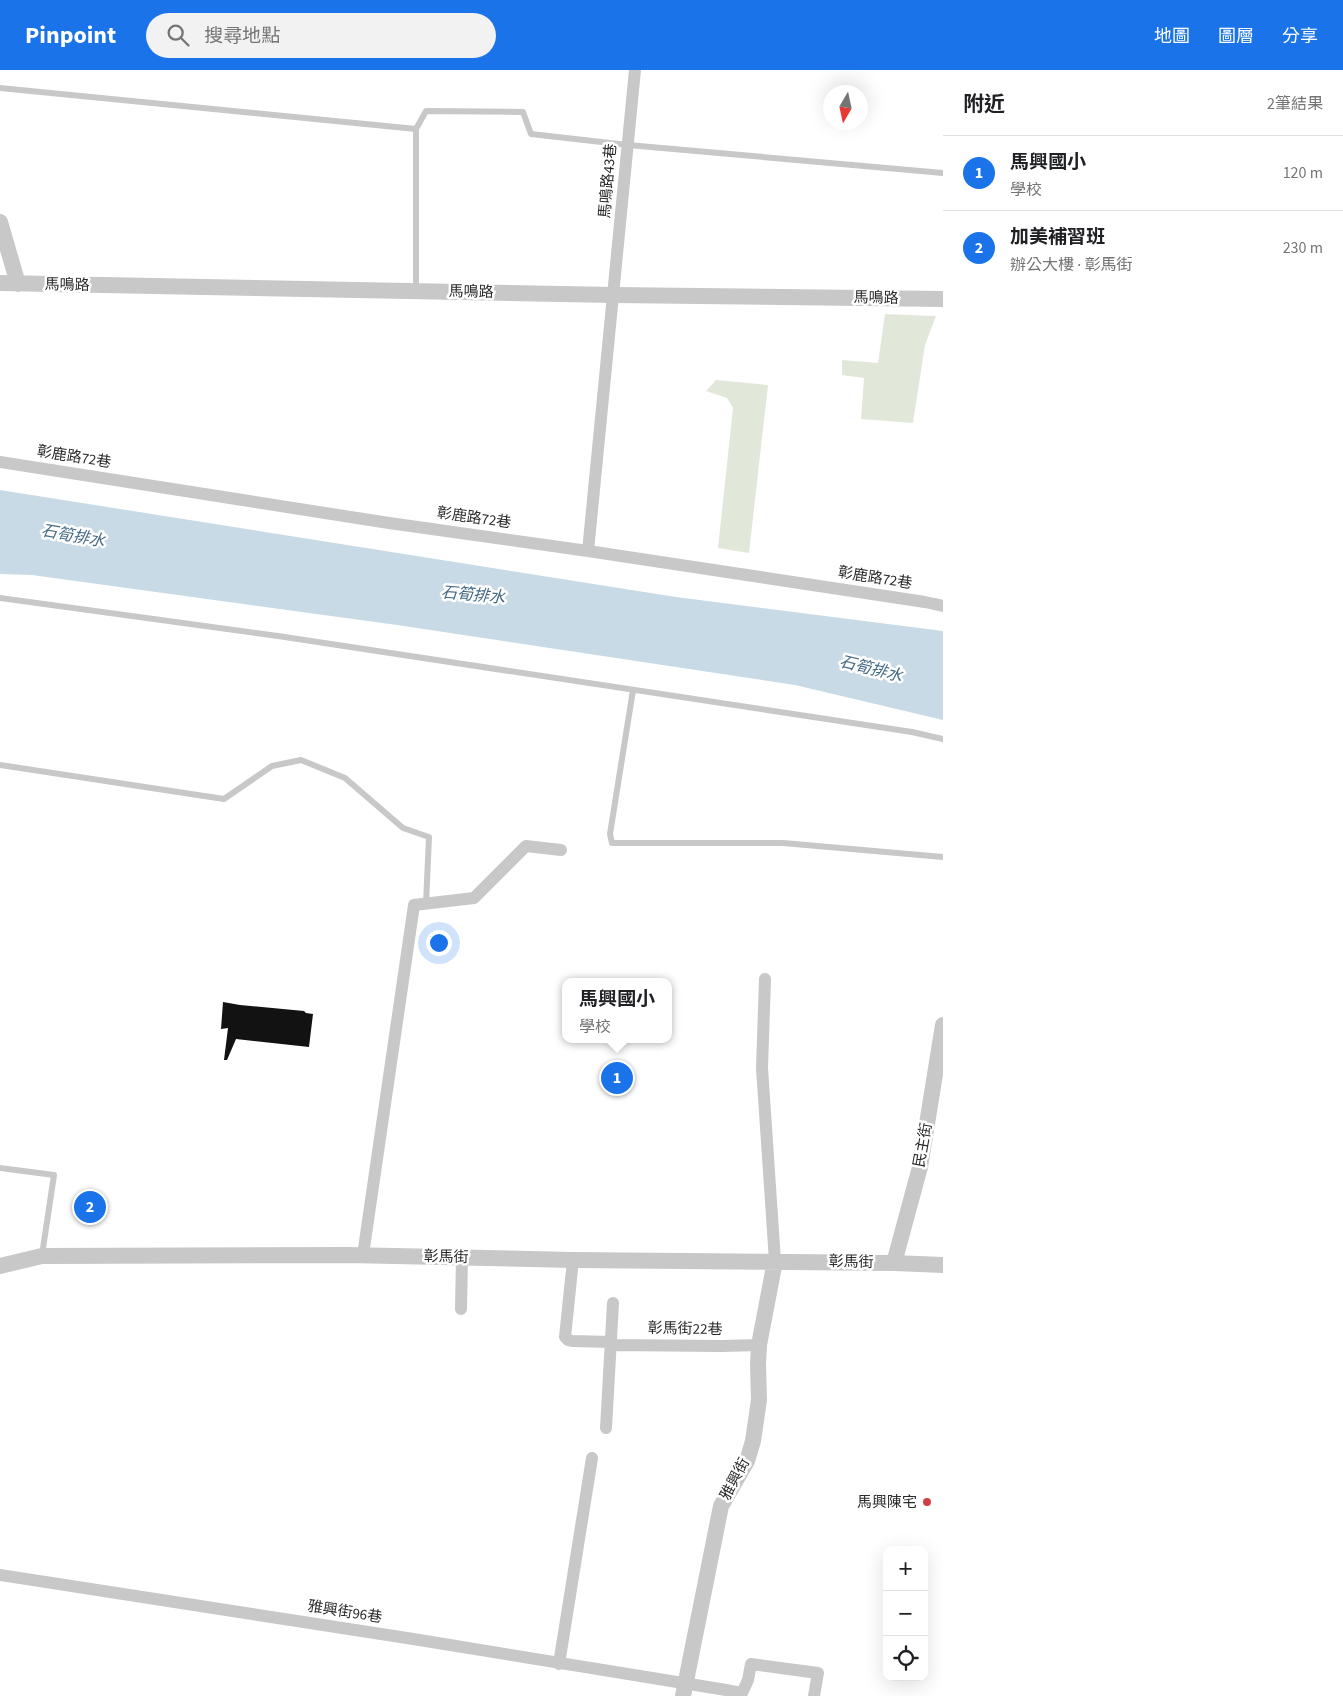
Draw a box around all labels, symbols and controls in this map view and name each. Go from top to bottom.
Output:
search box [146,13,496,58]
text: Pinpoint [25,18,116,53]
icon: search [164,21,192,49]
text: 搜尋地點 [204,23,280,50]
text: 地圖 [1154,24,1190,49]
text: 圖層 [1218,24,1254,49]
text: 分享 [1282,24,1318,49]
north arrow [823,85,868,130]
text: 附近 [963,89,1005,119]
text: 2筆結果 [1267,93,1323,115]
street label: 馬鳴路43巷 [594,143,622,219]
text: 馬興國小 [1010,149,1086,176]
text: 1 [975,162,983,184]
text: 120 m [1283,162,1323,184]
text: 學校 [1010,179,1042,201]
text: 加美補習班 [1010,224,1105,251]
text: 2 [975,237,983,259]
text: 230 m [1283,237,1323,259]
text: 辦公大樓 · 彰馬街 [1010,254,1132,276]
street label: 馬鳴路 [44,274,90,296]
street label: 馬鳴路 [448,281,494,303]
street label: 馬鳴路 [853,287,899,309]
street label: 彰鹿路72巷 [35,441,113,473]
street label: 彰鹿路72巷 [435,502,513,534]
water label: 石筍排水 [40,520,107,553]
street label: 彰鹿路72巷 [836,562,914,594]
water label: 石筍排水 [440,581,507,609]
water label: 石筍排水 [837,651,906,688]
your location [426,930,452,956]
popup [562,978,672,1043]
text: 馬興國小 [579,986,655,1013]
text: 學校 [579,1016,611,1038]
pin: 1 [601,1059,633,1097]
street label: 民主街 [909,1121,937,1169]
pin: 2 [74,1188,106,1226]
street label: 彰馬街 [423,1246,469,1268]
street label: 彰馬街 [828,1251,874,1273]
street label: 彰馬街22巷 [647,1318,723,1340]
street label: 雅興街 [715,1454,755,1504]
place label: 馬興陳宅 [857,1492,917,1513]
marker: 馬興陳宅 [921,1496,933,1508]
map controls [883,1546,928,1681]
button: + [883,1546,928,1591]
button: − [883,1591,928,1636]
street label: 雅興街96巷 [306,1596,384,1628]
button: locate [883,1636,928,1681]

